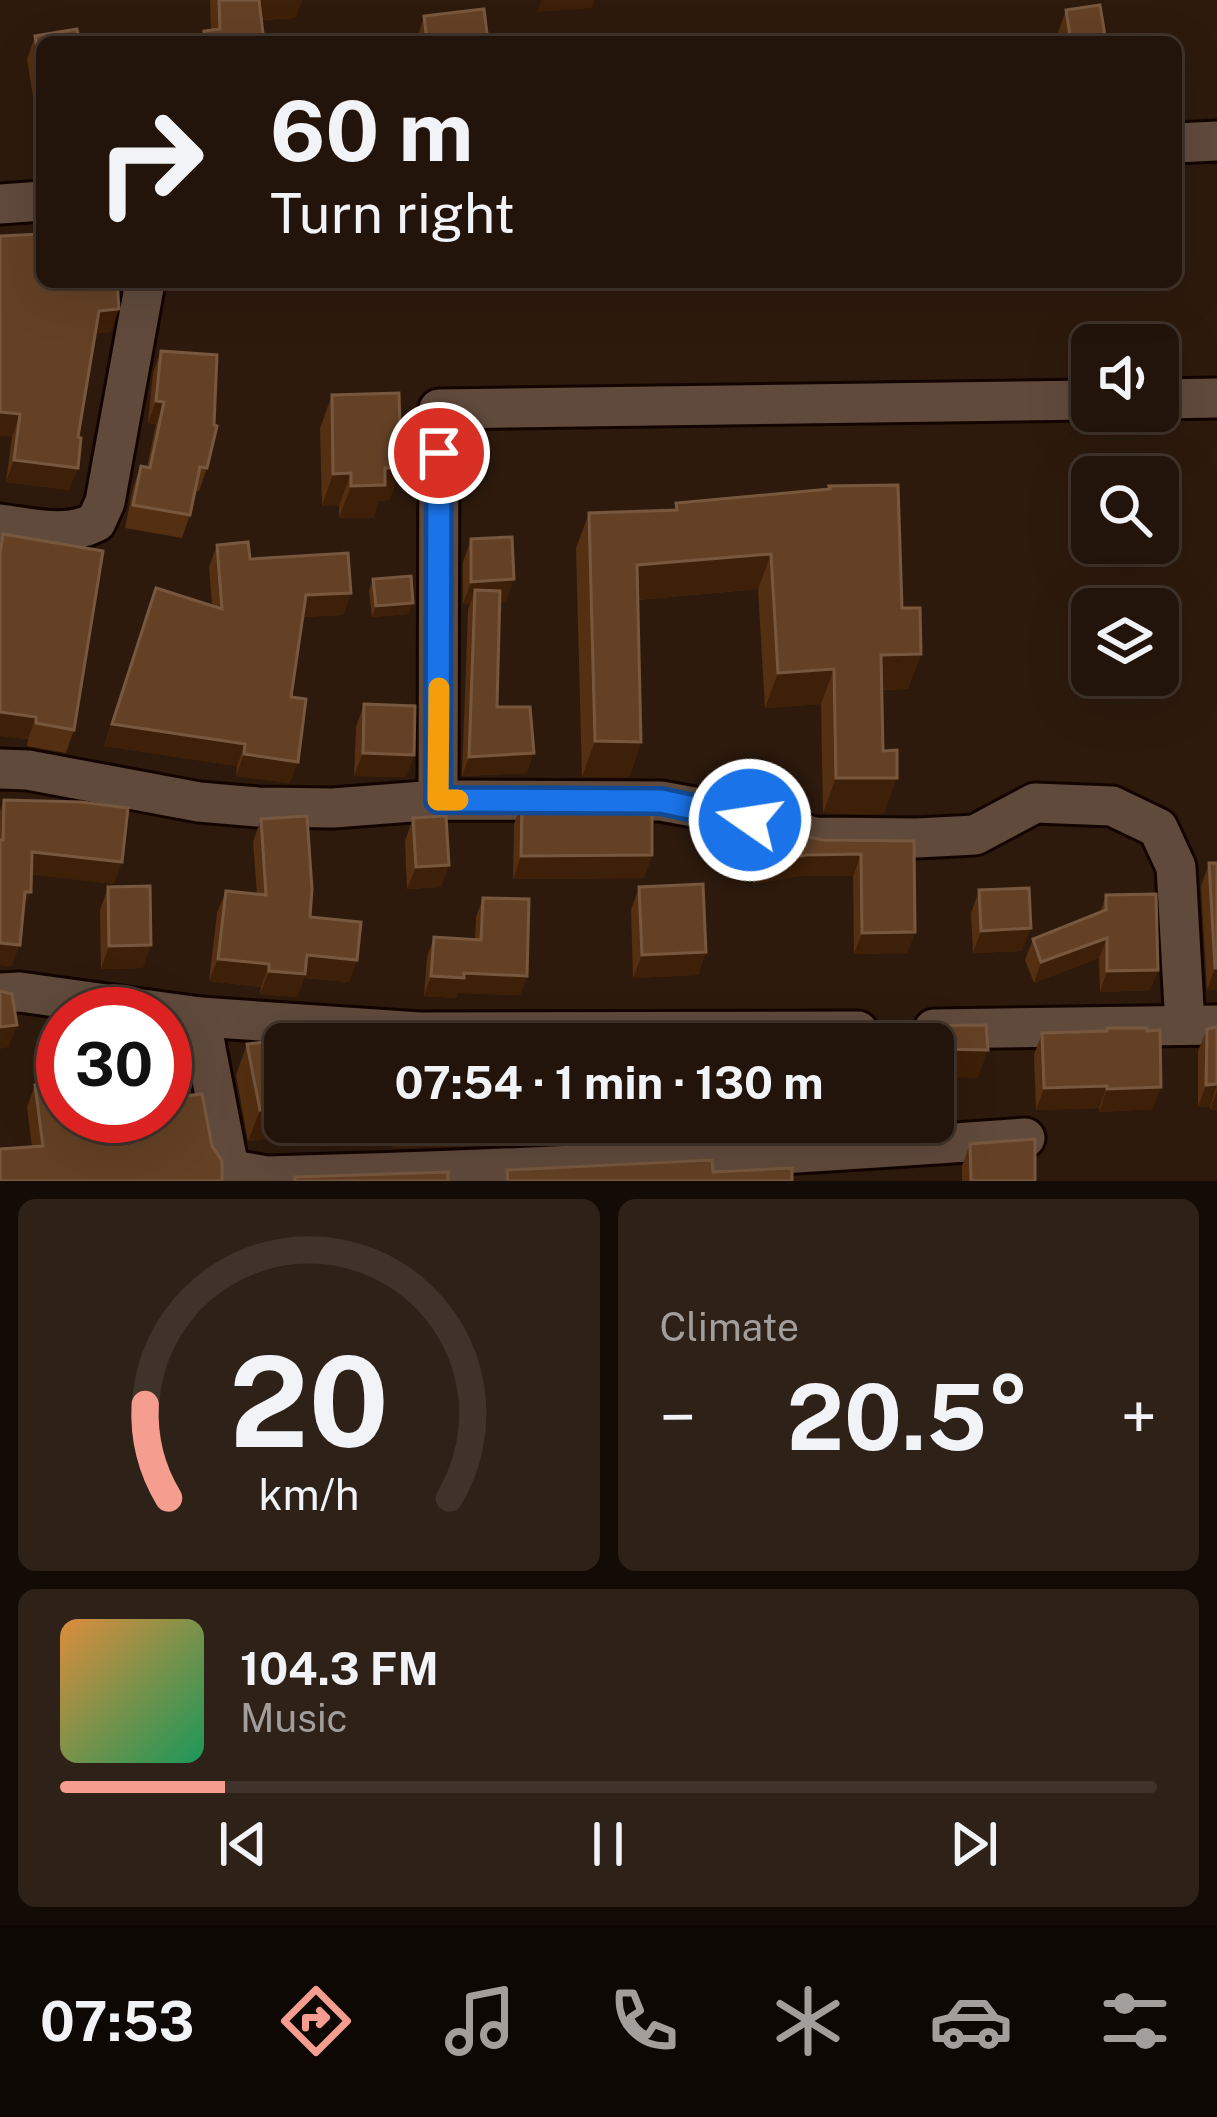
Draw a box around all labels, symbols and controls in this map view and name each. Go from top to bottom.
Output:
text: 60 m [270,81,474,180]
icon: right [72,84,228,240]
text: Turn right [270,182,515,245]
map controls [1071,324,1179,696]
button: sound [1071,324,1179,432]
pin [388,402,490,504]
icon: arrive [406,420,472,486]
button: search [1071,456,1179,564]
button: layers [1071,588,1179,696]
position arrow [687,757,813,883]
speed limit sign: 30 [36,987,192,1143]
text: 07:54 · 1 min · 130 m [394,1056,824,1109]
text: Climate [660,1304,799,1350]
text: 20 [229,1328,389,1475]
text: 20.5° [787,1364,1030,1470]
text: − [660,1378,696,1456]
text: + [1120,1378,1157,1456]
text: km/h [258,1469,359,1520]
text: 104.3 FM [240,1642,439,1695]
text: Music [240,1695,348,1741]
icon: previous [210,1811,276,1877]
icon: pause [575,1811,641,1877]
icon: next [941,1811,1007,1877]
icon: directions [274,1979,358,2063]
icon: music [438,1979,522,2063]
icon: phone [602,1979,686,2063]
icon: climate [766,1979,850,2063]
icon: car [929,1979,1013,2063]
icon: filters [1093,1979,1177,2063]
text: 07:53 [40,1990,195,2053]

